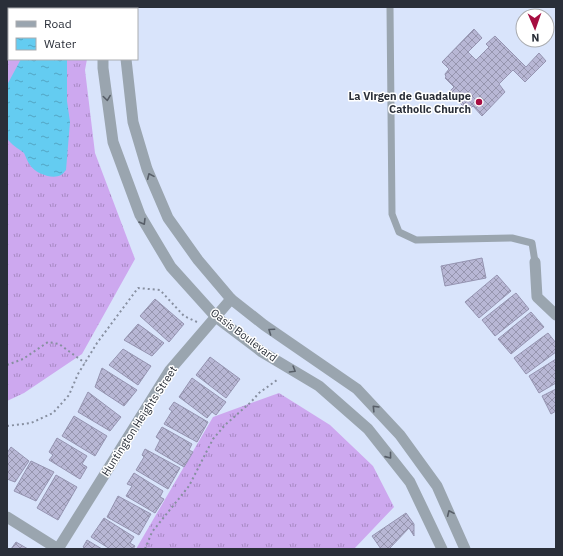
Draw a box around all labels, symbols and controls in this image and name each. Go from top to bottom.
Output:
legend [8,8,138,60]
north arrow [515,8,555,48]
text: Road [44,16,72,31]
text: N [531,31,540,45]
text: Water [44,36,77,51]
place label: La Virgen de Guadalupe Catholic Church [348,89,471,116]
one-way arrow [102,95,111,101]
marker: La Virgen de Guadalupe Catholic Church [474,97,484,107]
one-way arrow [146,172,154,179]
one-way arrow [139,217,146,225]
street label: Oasis Boulevard [208,305,280,365]
one-way arrow [268,328,275,335]
street label: Huntington Heights Street [98,363,180,479]
one-way arrow [289,365,296,373]
one-way arrow [372,405,380,413]
one-way arrow [385,451,392,458]
one-way arrow [447,510,455,517]

